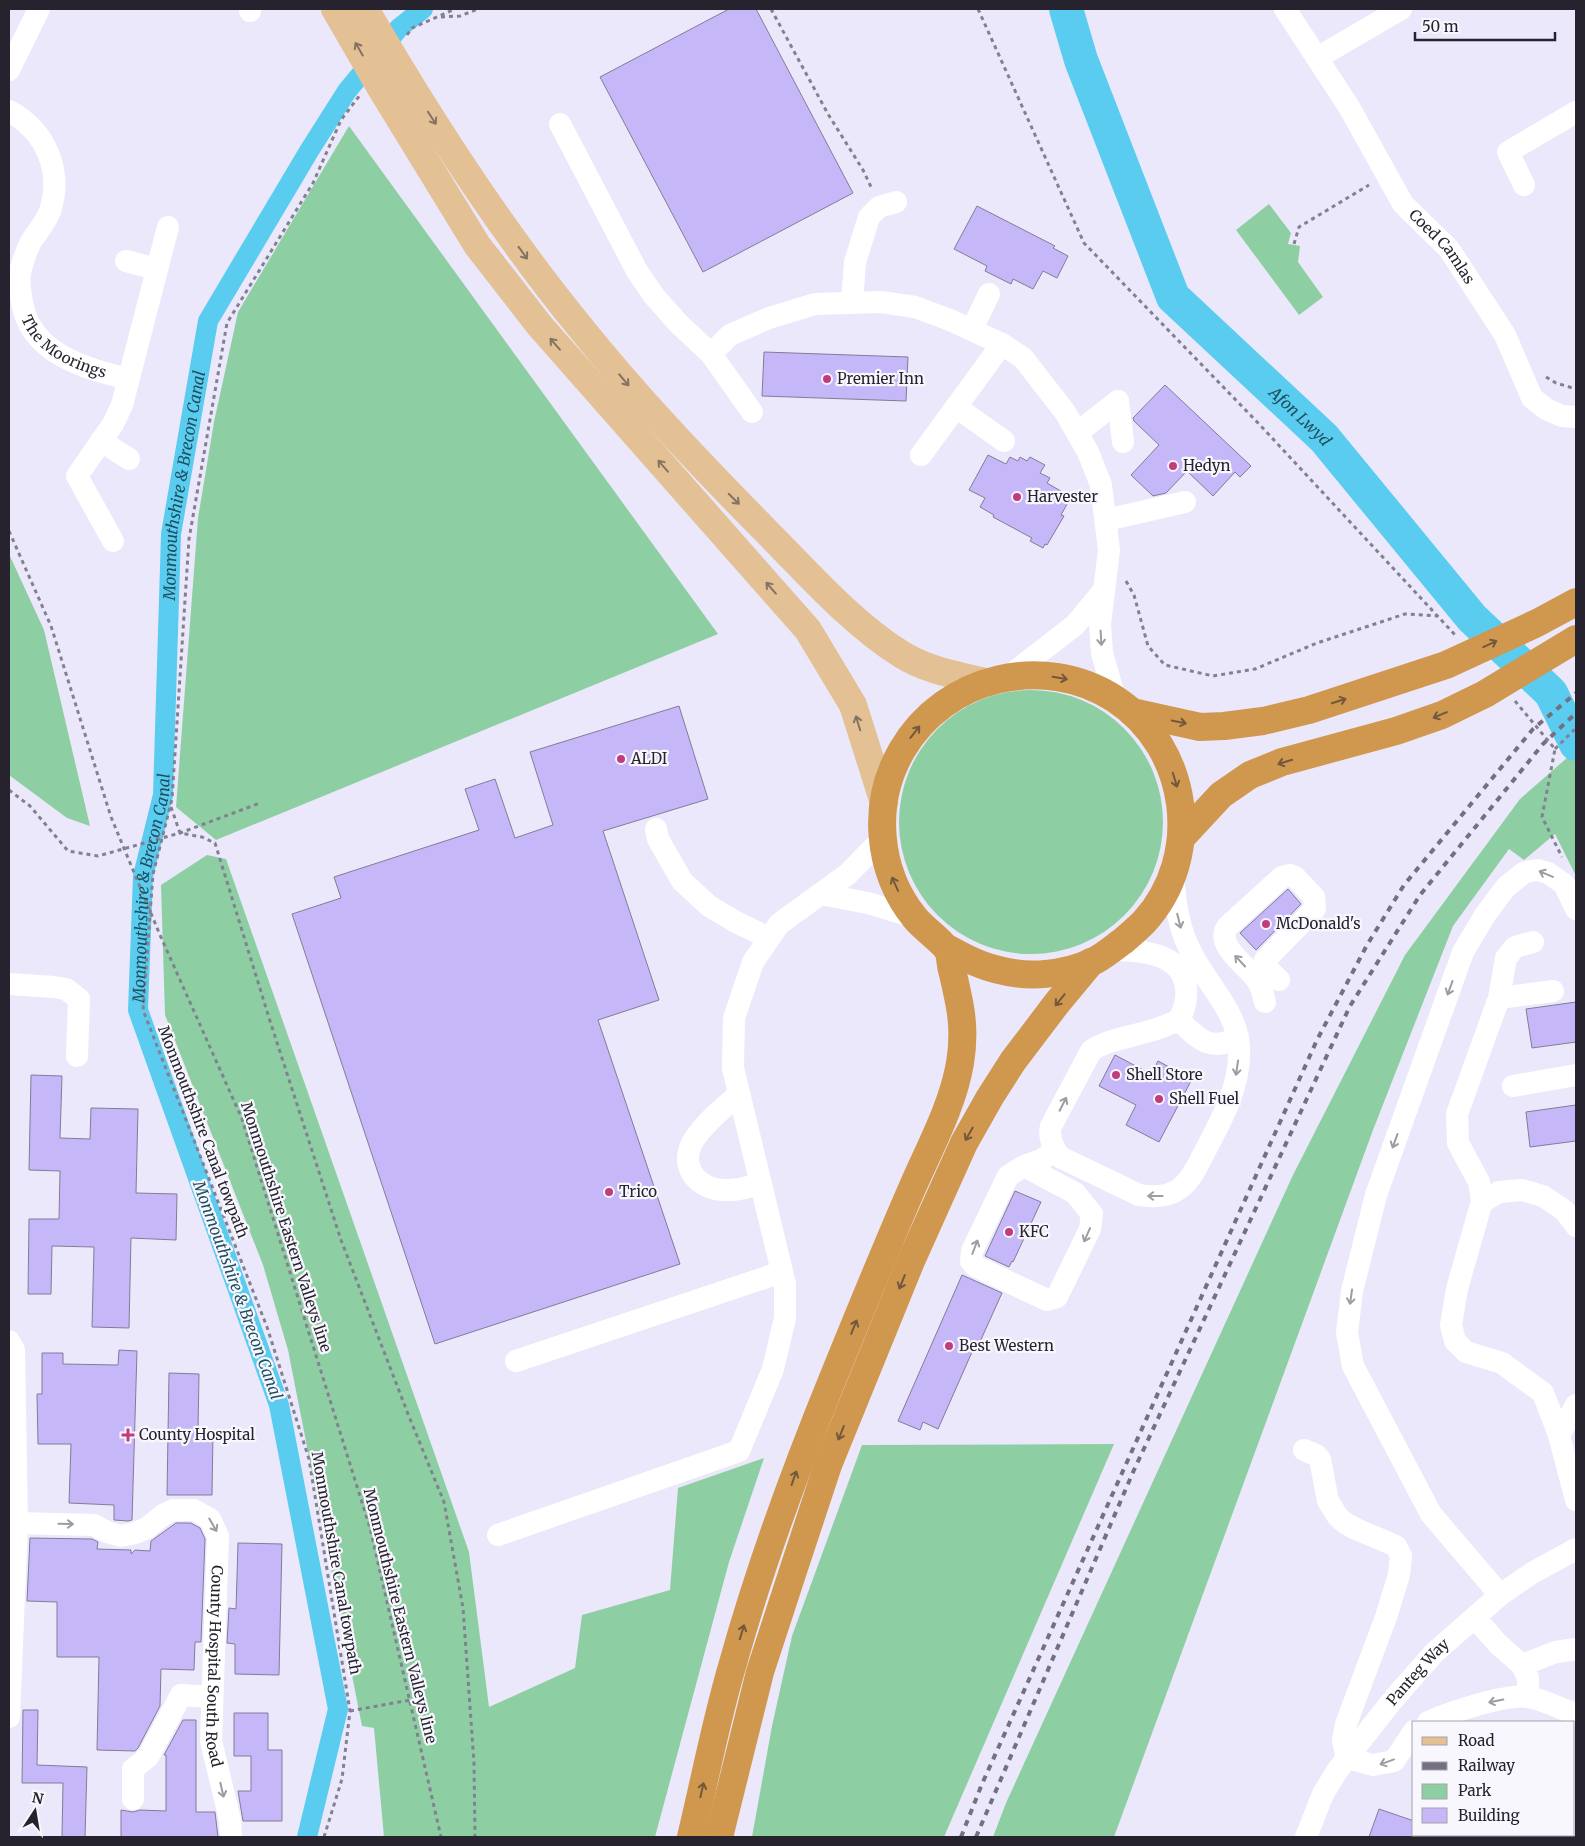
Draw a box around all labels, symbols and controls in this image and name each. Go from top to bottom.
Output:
scale bar [1415,10,1555,42]
text: 50 m [1422,17,1459,36]
one-way arrow [353,43,363,57]
one-way arrow [427,111,437,125]
street label: Coed Camlas [1405,205,1479,287]
one-way arrow [518,246,528,260]
street label: The Moorings [17,312,109,382]
one-way arrow [550,338,561,351]
water label: Monmouthshire & Brecon Canal [159,369,209,602]
place label: Premier Inn [837,369,924,388]
one-way arrow [618,373,629,386]
marker: Premier Inn [821,373,833,385]
water label: Afon Lwyd [1264,381,1337,450]
place label: Hedyn [1183,456,1231,475]
one-way arrow [657,459,669,472]
marker: Hedyn [1167,460,1179,472]
place label: Harvester [1027,487,1098,506]
marker: Harvester [1011,491,1023,503]
one-way arrow [728,493,741,505]
one-way arrow [765,581,776,594]
one-way arrow [1096,630,1105,646]
one-way arrow [1482,639,1497,649]
one-way arrow [1051,673,1067,683]
one-way arrow [1330,696,1346,705]
one-way arrow [1433,711,1448,720]
one-way arrow [853,715,863,731]
one-way arrow [1171,718,1187,727]
one-way arrow [909,725,920,738]
place label: ALDI [630,749,667,768]
marker: ALDI [615,753,627,765]
one-way arrow [1277,757,1293,767]
one-way arrow [1171,771,1181,787]
water label: Monmouthshire & Brecon Canal [128,773,174,1004]
one-way arrow [1539,868,1554,878]
one-way arrow [890,877,899,892]
one-way arrow [1175,913,1184,929]
place label: McDonald's [1276,914,1361,933]
marker: McDonald's [1260,918,1272,930]
one-way arrow [1235,955,1246,968]
one-way arrow [1445,980,1454,995]
one-way arrow [1055,993,1066,1006]
street label: Monmouthshire Canal towpath [154,1023,253,1241]
one-way arrow [1232,1060,1242,1076]
place label: Shell Store [1126,1065,1203,1084]
marker: Shell Store [1110,1069,1122,1081]
place label: Shell Fuel [1169,1089,1239,1108]
marker: Shell Fuel [1153,1093,1165,1105]
one-way arrow [1059,1097,1068,1112]
street label: Monmouthshire Eastern Valleys line [237,1099,336,1355]
one-way arrow [963,1126,973,1140]
one-way arrow [1390,1133,1399,1148]
water label: Monmouthshire & Brecon Canal [189,1177,287,1403]
place label: Trico [619,1182,657,1201]
marker: Trico [603,1186,615,1198]
one-way arrow [1147,1191,1163,1201]
place label: KFC [1019,1222,1049,1241]
marker: KFC [1003,1226,1015,1238]
one-way arrow [1082,1227,1092,1242]
one-way arrow [971,1240,980,1255]
one-way arrow [897,1274,907,1289]
one-way arrow [1346,1289,1356,1305]
one-way arrow [849,1320,859,1335]
place label: Best Western [959,1336,1054,1355]
marker: Best Western [943,1340,955,1352]
place label: County Hospital [139,1425,255,1444]
one-way arrow [836,1425,846,1440]
marker: County Hospital [121,1428,135,1442]
street label: Monmouthshire Canal towpath [308,1450,365,1676]
one-way arrow [790,1471,799,1487]
street label: Monmouthshire Eastern Valleys line [360,1486,441,1745]
one-way arrow [208,1518,218,1532]
one-way arrow [57,1520,73,1529]
street label: County Hospital South Road [202,1565,227,1769]
one-way arrow [738,1625,747,1641]
street label: Panteg Way [1382,1634,1453,1709]
one-way arrow [1488,1697,1504,1706]
legend [1412,1721,1575,1836]
text: Road [1458,1731,1494,1750]
text: Railway [1458,1756,1515,1775]
one-way arrow [1379,1757,1395,1767]
one-way arrow [218,1781,227,1797]
text: Park [1458,1781,1492,1800]
one-way arrow [698,1782,707,1798]
north arrow [10,1786,60,1836]
text: N [30,1788,45,1808]
text: Building [1458,1806,1520,1825]

